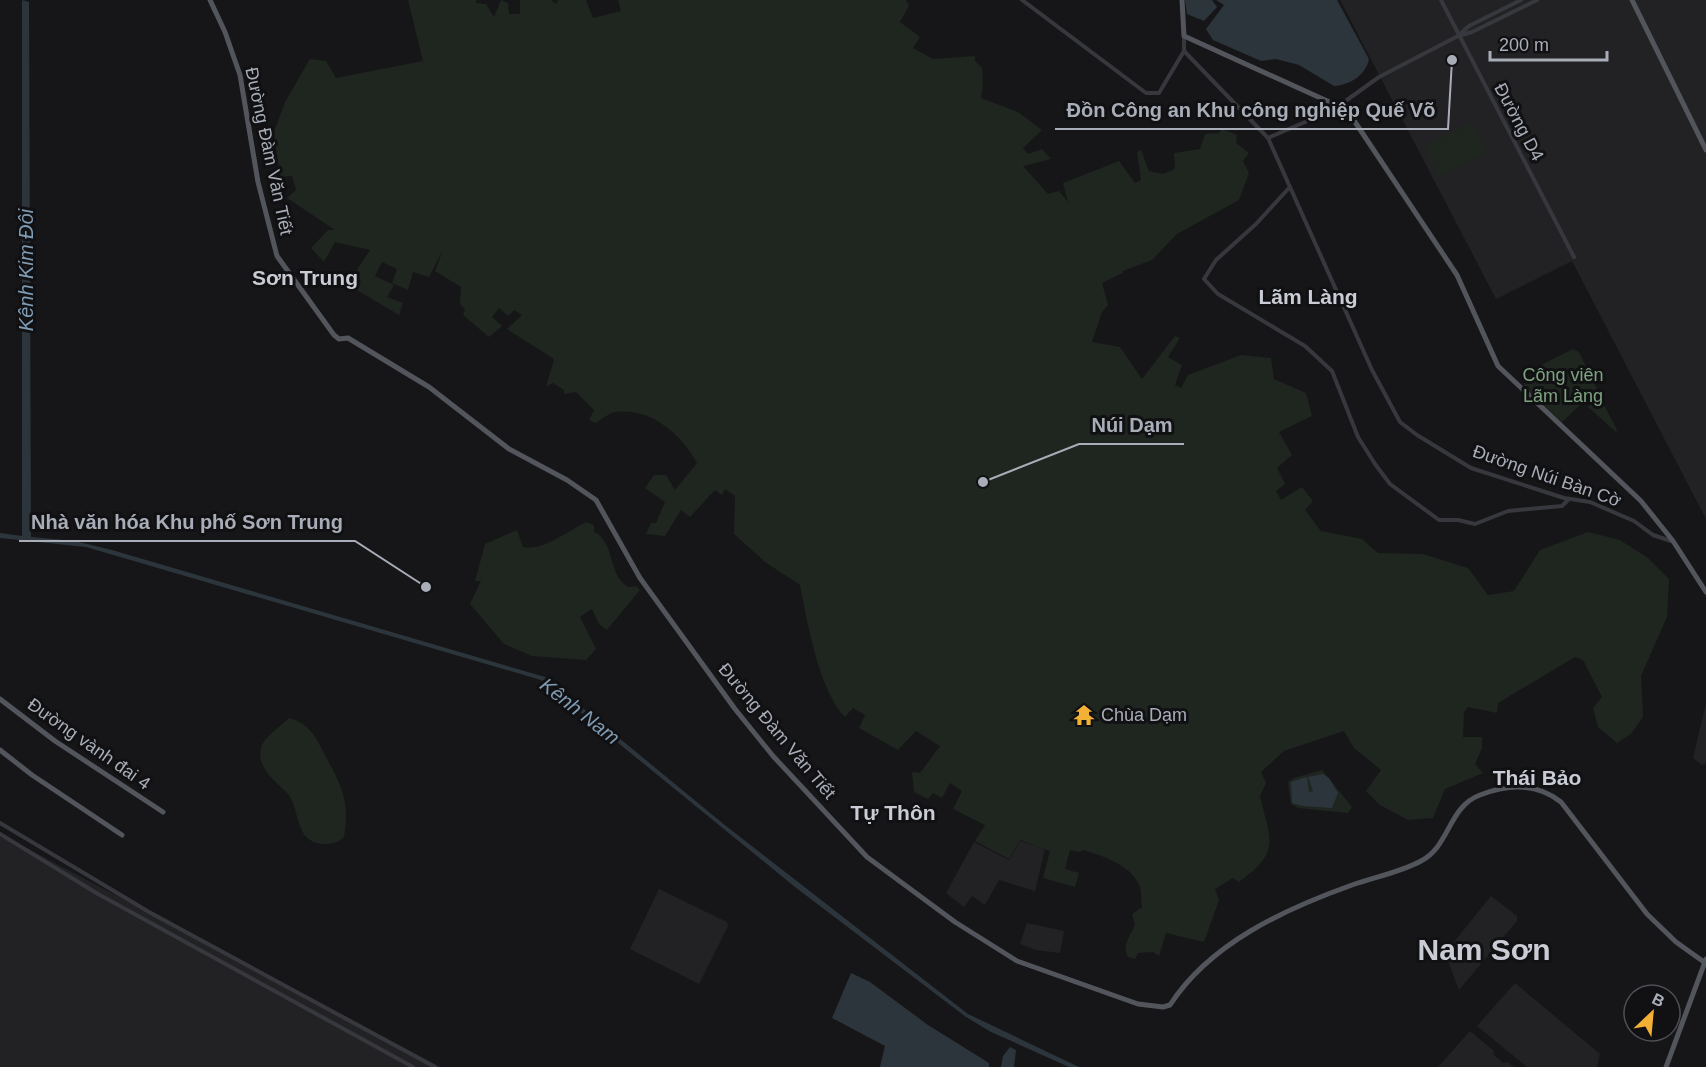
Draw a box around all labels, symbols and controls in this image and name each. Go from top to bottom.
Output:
scale bar [1490,24,1607,62]
text: 200 m [1499,35,1549,55]
street label: Đường Đàm Văn Tiết [241,65,297,237]
street label: Đường D4 [1490,80,1548,164]
callout: Đồn Công an Khu công nghiệp Quế Võ [1055,91,1448,129]
text: Đồn Công an Khu công nghiệp Quế Võ [1067,99,1435,121]
water label: Kênh Kim Đôi [15,208,37,331]
district label: Sơn Trung [252,266,358,289]
district label: Lãm Làng [1258,285,1358,308]
park label: Công viên Lãm Làng [1522,365,1604,406]
callout: Núi Dạm [1079,406,1184,444]
text: Núi Dạm [1091,414,1173,436]
street label: Đường Núi Bàn Cờ [1470,441,1624,511]
callout: Nhà văn hóa Khu phố Sơn Trung [19,503,355,541]
text: Nhà văn hóa Khu phố Sơn Trung [31,511,343,533]
street label: Đường Đàm Văn Tiết [714,659,840,803]
water label: Kênh Nam [536,673,624,749]
street label: Đường vành đai 4 [24,694,154,794]
temple icon: Chùa Dạm [1072,703,1096,727]
place label: Chùa Dạm [1101,705,1187,725]
district label: Thái Bảo [1493,766,1581,789]
district label: Tự Thôn [850,801,936,824]
district label: Nam Sơn [1417,933,1551,966]
north arrow [1622,983,1682,1043]
text: B [1649,990,1667,1010]

